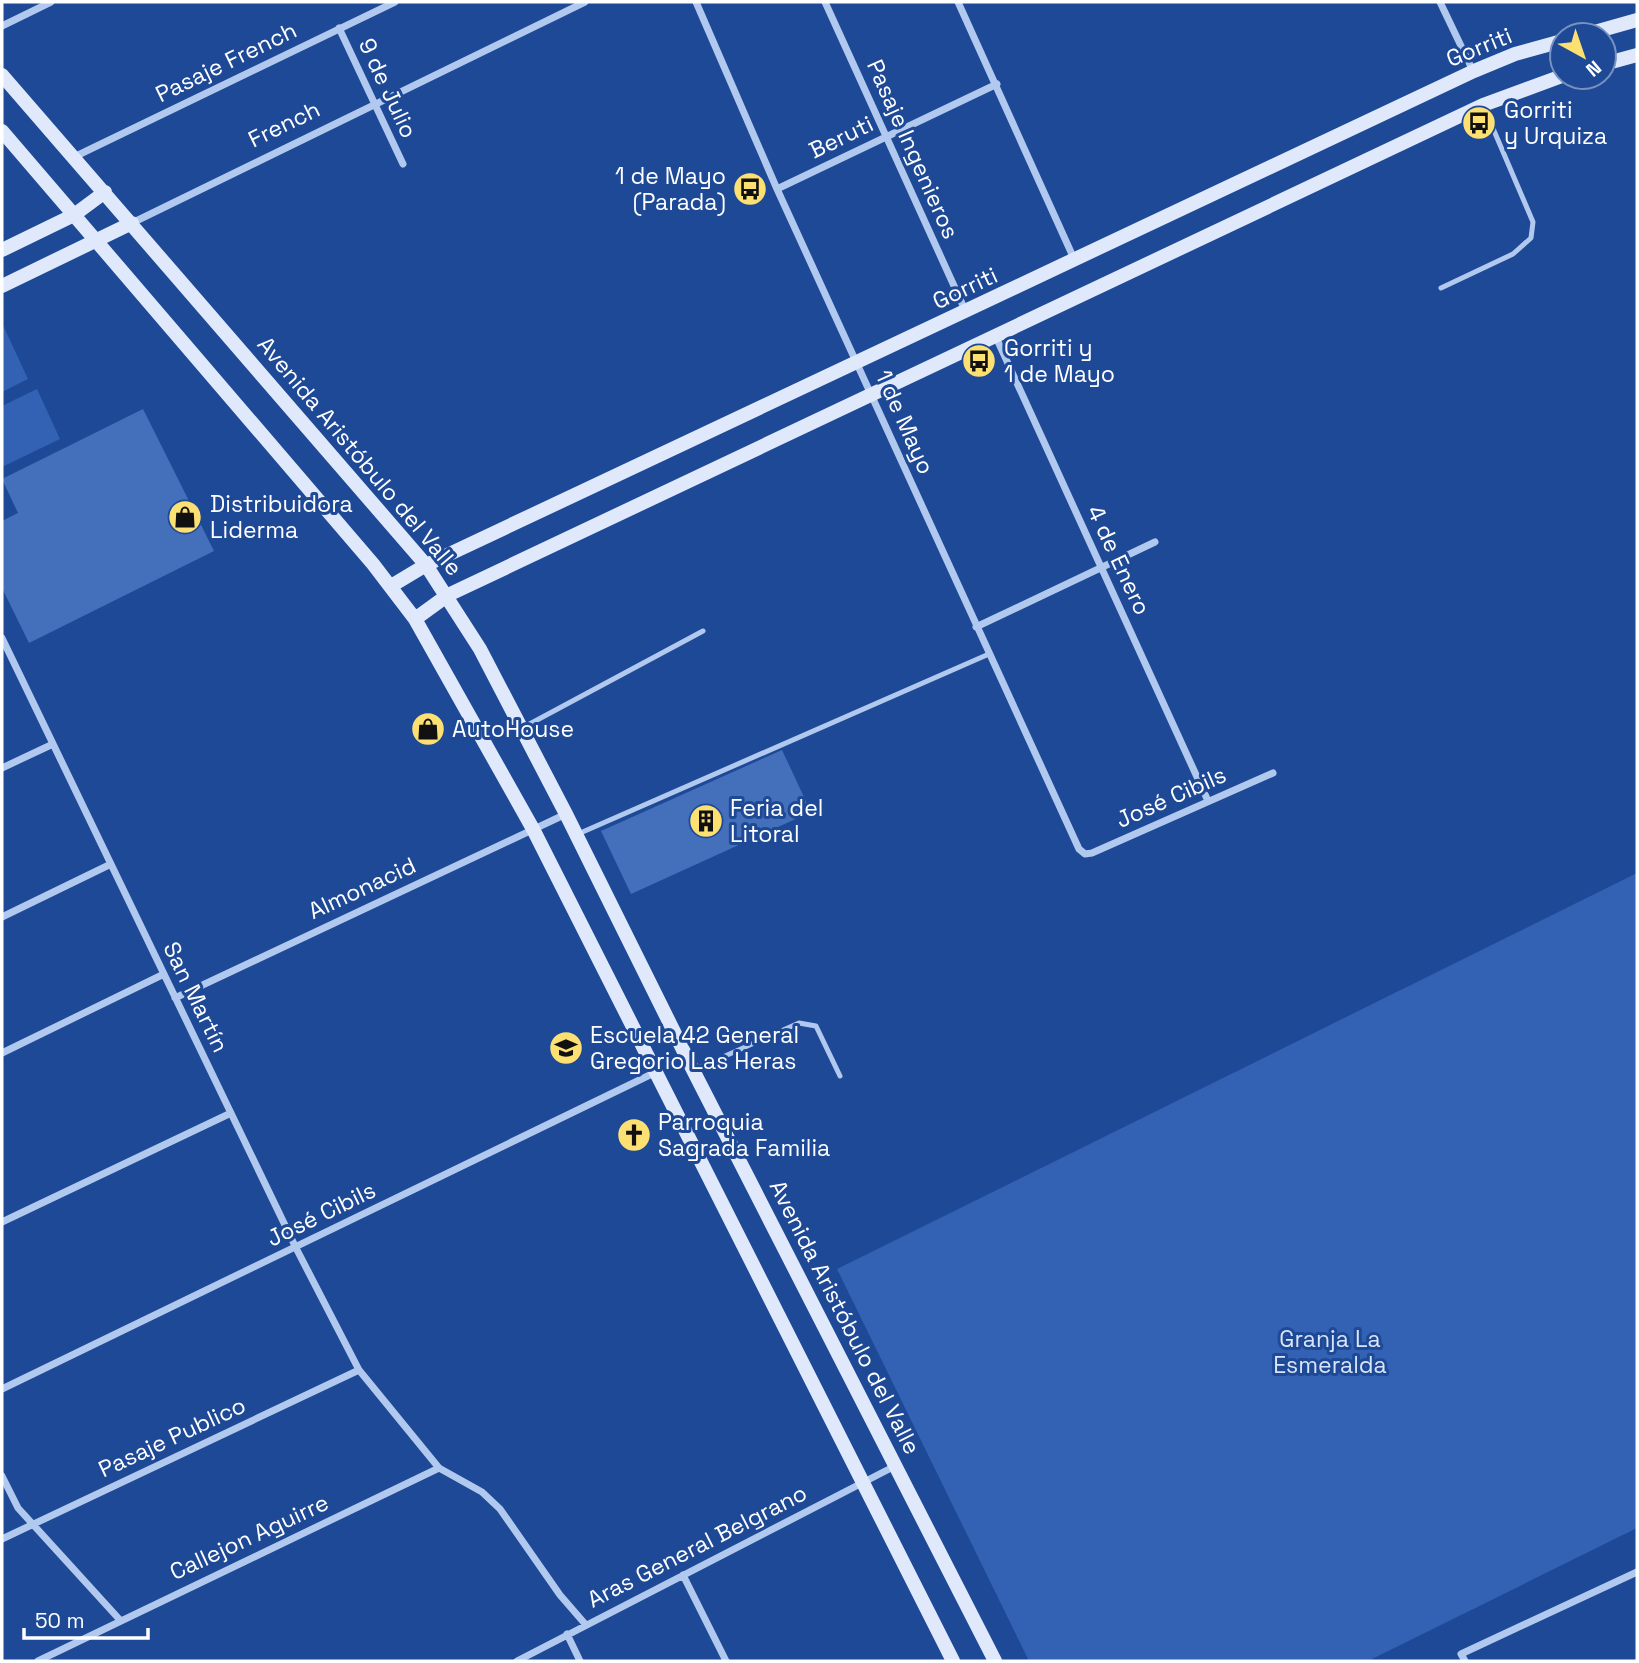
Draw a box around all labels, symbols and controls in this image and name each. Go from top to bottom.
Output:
street label: Pasaje French [150,15,302,109]
street label: Gorriti [1442,20,1516,74]
north arrow [1548,21,1618,91]
street label: 9 de Julio [352,33,424,143]
street label: Pasaje Ingenieros [860,55,966,243]
text: N [1581,55,1607,82]
street label: French [243,94,325,154]
place label: Gorriti y Urquiza [1504,95,1607,151]
bus stop icon: Gorriti y Urquiza [1460,104,1498,142]
street label: Beruti [804,109,878,165]
place label: 1 de Mayo (Parada) [615,161,726,217]
bus stop icon: 1 de Mayo (Parada) [731,170,769,208]
street label: Gorriti [928,260,1002,316]
street label: Avenida Aristóbulo del Valle [251,330,469,582]
place label: Gorriti y 1 de Mayo [1004,333,1115,389]
bus stop icon: Gorriti y 1 de Mayo [960,342,998,380]
street label: 1 de Mayo [869,365,941,479]
place label: Distribuidora Liderma [210,489,353,545]
shop icon: Distribuidora Liderma [166,498,204,536]
street label: 4 de Enero [1081,500,1157,620]
shop icon: AutoHouse [409,710,447,748]
place label: AutoHouse [452,714,574,744]
street label: José Cibils [1111,759,1231,835]
place label: Feria del Litoral [730,793,823,849]
building icon: Feria del Litoral [687,802,725,840]
street label: Almonacid [303,850,421,926]
street label: San Martín [156,937,236,1057]
place label: Escuela 42 General Gregorio Las Heras [590,1020,799,1076]
school or university icon: Escuela 42 General Gregorio Las Heras [547,1029,585,1067]
place label: Parroquia Sagrada Familia [658,1107,830,1163]
church icon: Parroquia Sagrada Familia [615,1116,653,1154]
street label: José Cibils [262,1175,380,1253]
street label: Avenida Aristóbulo del Valle [763,1175,927,1459]
park label: Granja La Esmeralda [1273,1324,1387,1380]
street label: Pasaje Publico [94,1390,250,1484]
street label: Aras General Belgrano [582,1478,812,1614]
street label: Callejon Aguirre [165,1487,333,1587]
scale bar [24,1596,149,1640]
text: 50 m [35,1607,85,1634]

